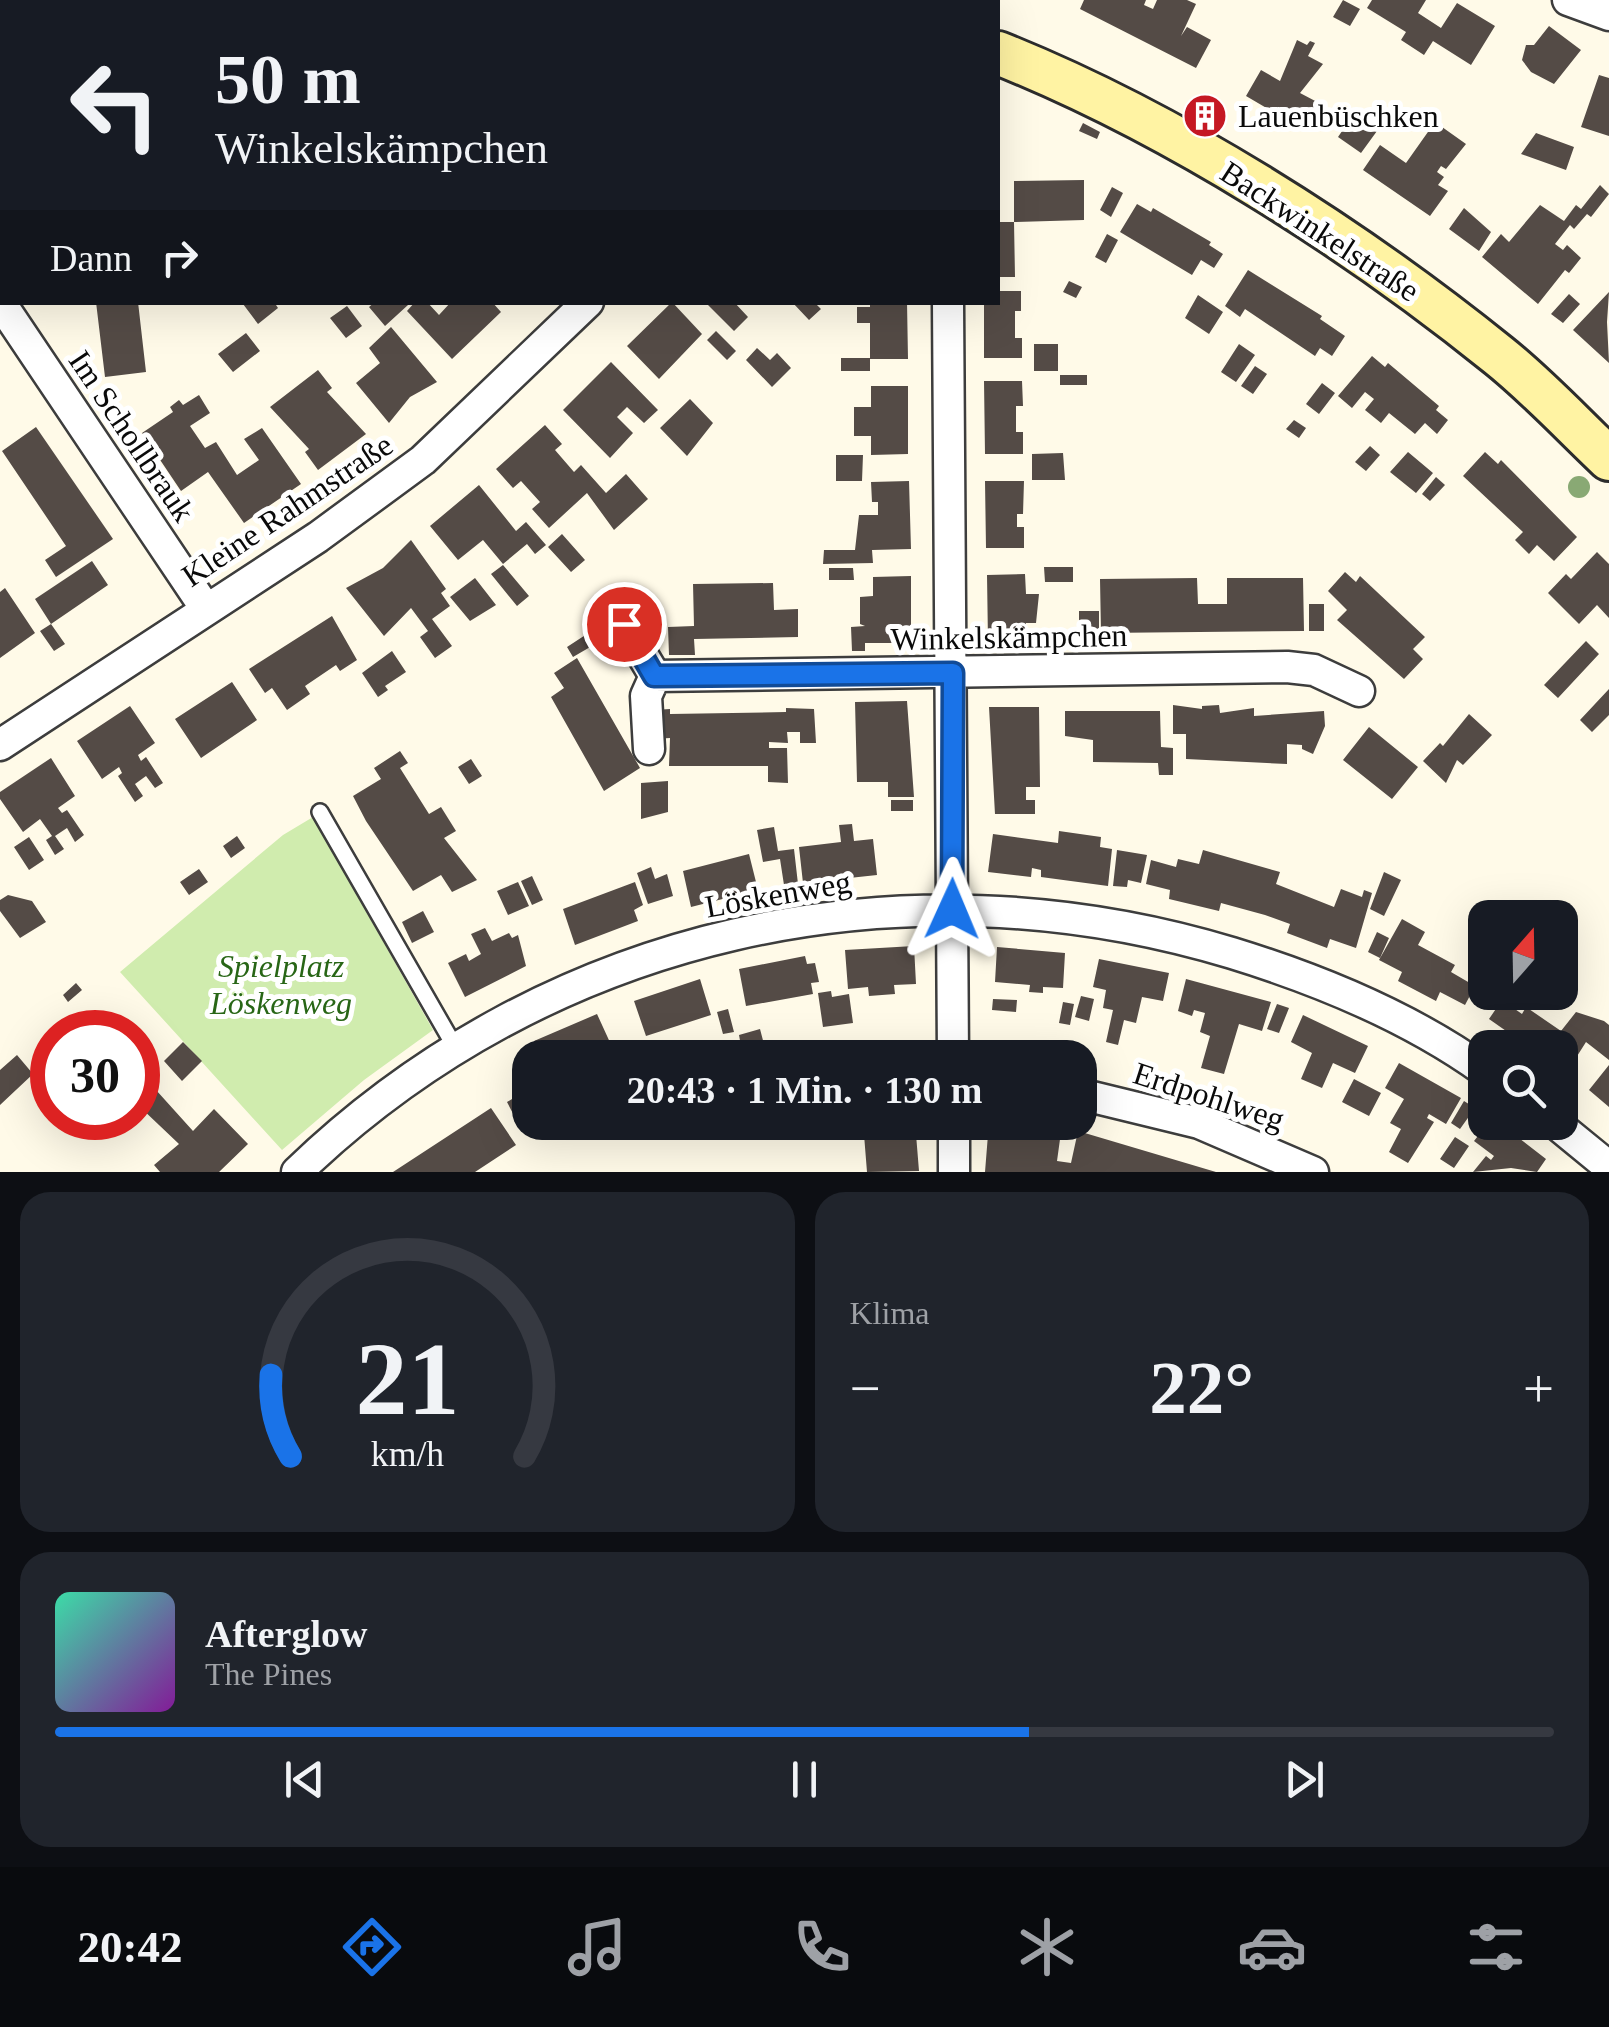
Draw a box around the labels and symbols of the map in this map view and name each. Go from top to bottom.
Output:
building icon: Lauenbüschken [1182,93,1228,139]
place label: Lauenbüschken [1238,98,1439,134]
street label: Backwinkelstraße [1214,153,1426,309]
street label: Im Schollbrauk [62,344,202,528]
street label: Kleine Rahmstraße [175,426,399,594]
pin [582,582,667,667]
street label: Winkelskämpchen [890,617,1128,657]
position arrow [900,857,1004,961]
street label: Löskenweg [702,863,854,925]
north arrow [1468,900,1578,1010]
park label: Spielplatz Löskenweg [209,948,352,1021]
speed limit sign: 30 [30,1010,160,1140]
street label: Erdpohlweg [1129,1055,1289,1137]

